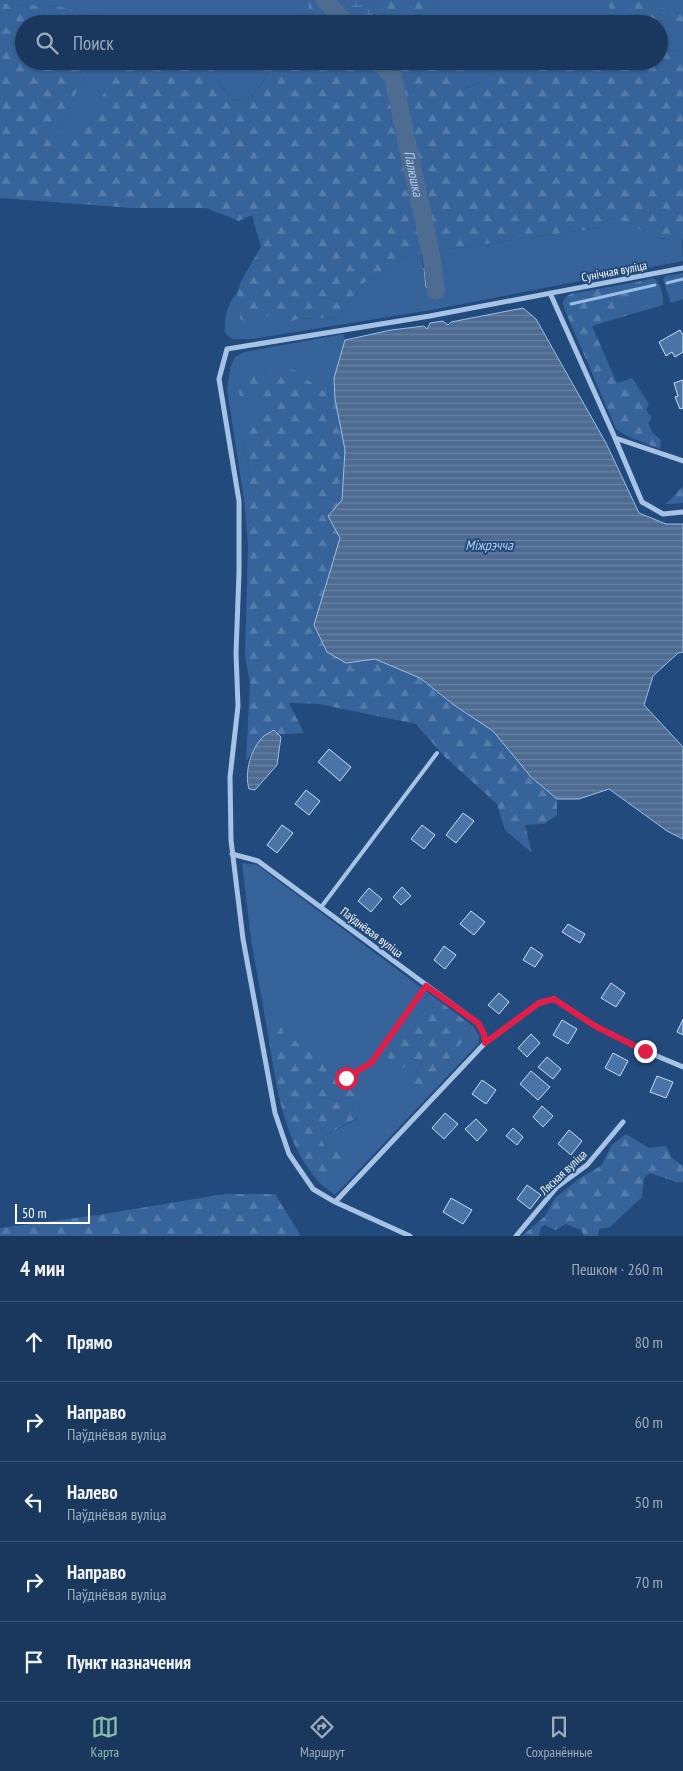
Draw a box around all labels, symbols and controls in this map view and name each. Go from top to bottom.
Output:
search box [15,15,668,70]
icon: search [33,29,61,57]
text: Поиск [73,31,114,55]
water label: Палюшка [400,149,427,199]
street label: Сунічная вуліца [580,257,648,285]
water label: Міжрэчча [465,536,514,554]
street label: Паўднёвая вуліца [338,904,406,961]
route end [634,1040,657,1063]
route start [335,1067,358,1090]
street label: Лясная вуліца [536,1146,590,1198]
scale bar [15,1201,90,1224]
text: 50 m [22,1204,47,1222]
text: 4 мин [20,1255,65,1282]
text: Пешком · 260 m [572,1259,663,1279]
icon: ahead [20,1328,48,1356]
text: Прямо [67,1330,112,1354]
text: 80 m [635,1332,663,1352]
text: Направо [67,1400,126,1424]
icon: right [20,1408,48,1436]
text: 60 m [635,1412,663,1432]
text: Паўднёвая вуліца [67,1424,166,1444]
text: Налево [67,1480,118,1504]
icon: left [20,1488,48,1516]
text: 50 m [635,1492,663,1512]
text: Паўднёвая вуліца [67,1504,166,1524]
text: Направо [67,1560,126,1584]
icon: right [20,1568,48,1596]
text: 70 m [635,1572,663,1592]
text: Паўднёвая вуліца [67,1584,166,1604]
icon: arrive [20,1648,48,1676]
text: Пункт назначения [67,1650,191,1674]
tab: Карта [91,1713,119,1761]
tab: Маршрут [300,1713,345,1761]
tab: Сохранённые [526,1713,592,1761]

